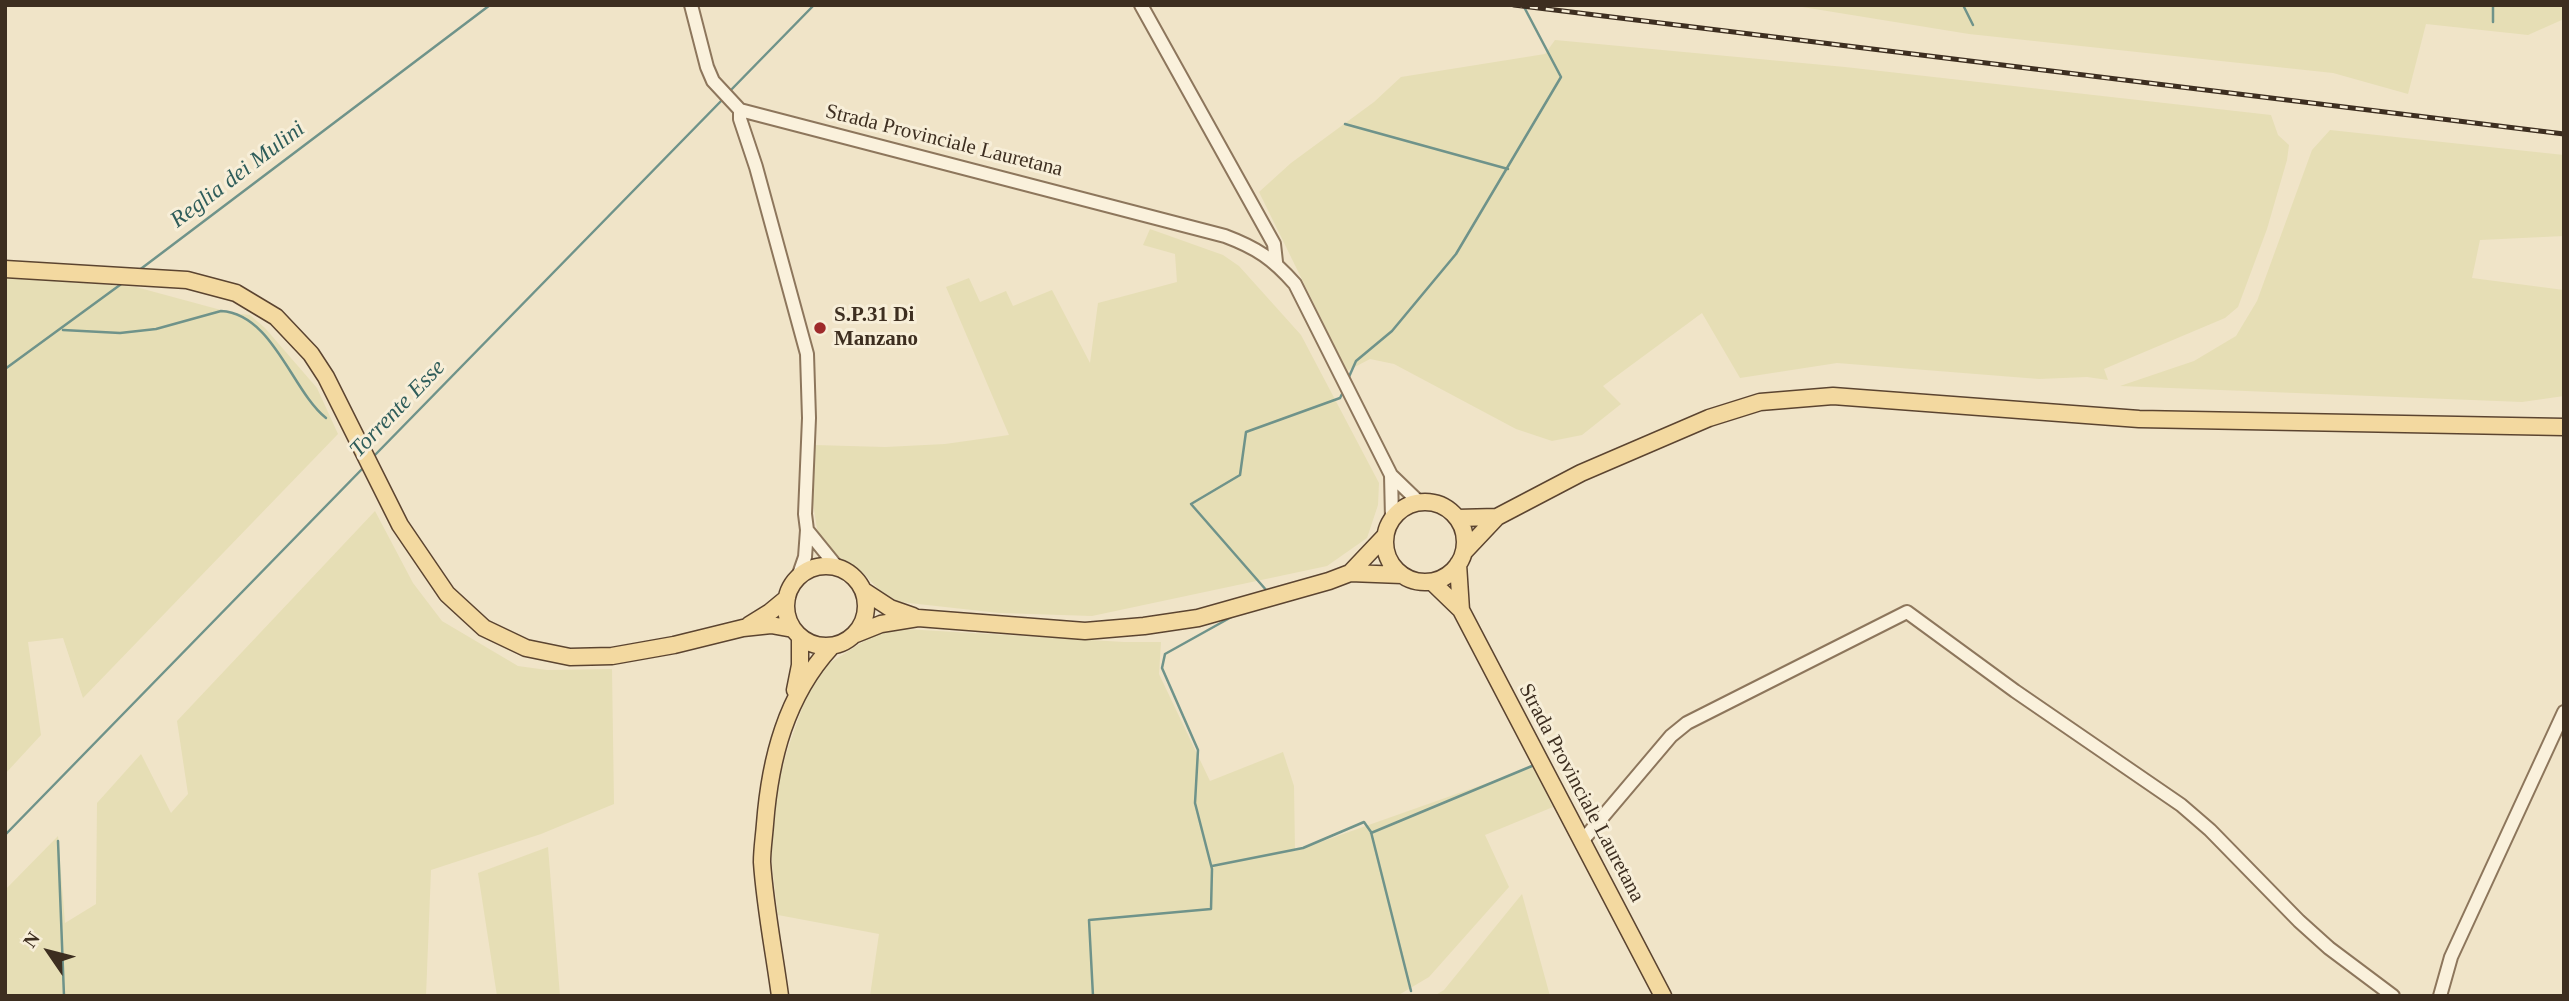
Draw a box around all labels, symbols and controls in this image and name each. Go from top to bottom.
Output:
street label: Strada Provinciale Lauretana [823,99,1065,183]
water label: Reglia dei Mulini [165,116,311,234]
place label: S.P.31 Di Manzano [834,303,918,353]
marker: S.P.31 Di Manzano [812,320,828,336]
water label: Torrente Esse [345,354,451,464]
street label: Strada Provinciale Lauretana [1513,679,1649,907]
north arrow [14,917,84,987]
text: N [19,928,44,951]

